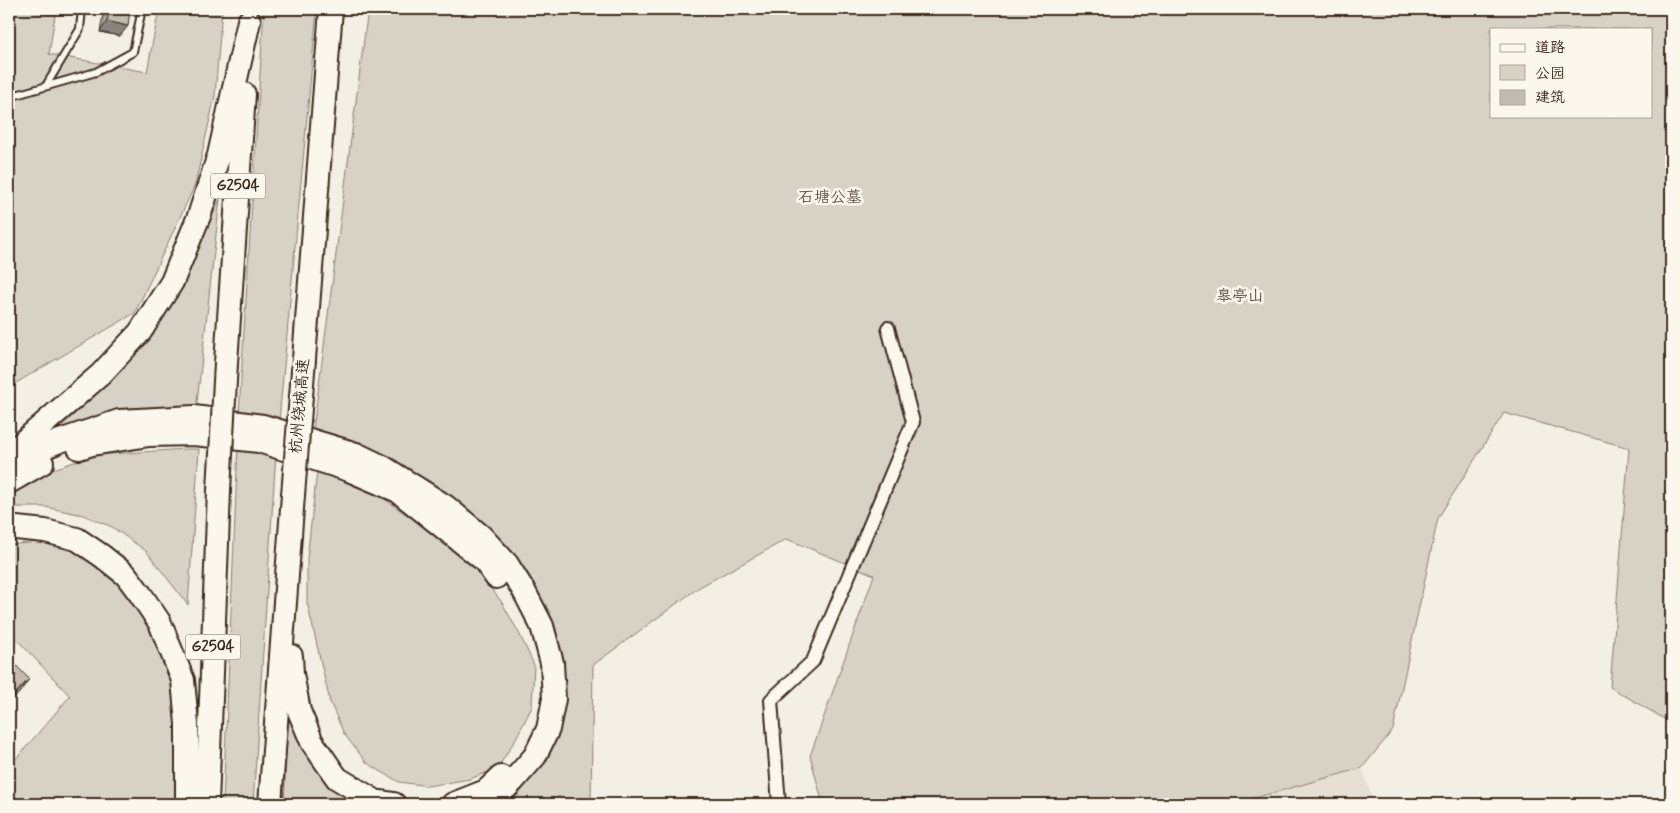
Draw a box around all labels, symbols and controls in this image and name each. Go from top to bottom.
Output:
legend [1490,28,1652,118]
text: 道路 [1535,38,1565,58]
text: 公园 [1535,64,1565,84]
text: 建筑 [1535,88,1565,108]
road number: G2504 [210,174,266,198]
park label: 石塘公墓 [798,187,862,208]
park label: 皋亭山 [1216,286,1264,307]
street label: 杭州绕城高速 [285,357,315,455]
road number: G2504 [186,634,240,660]

